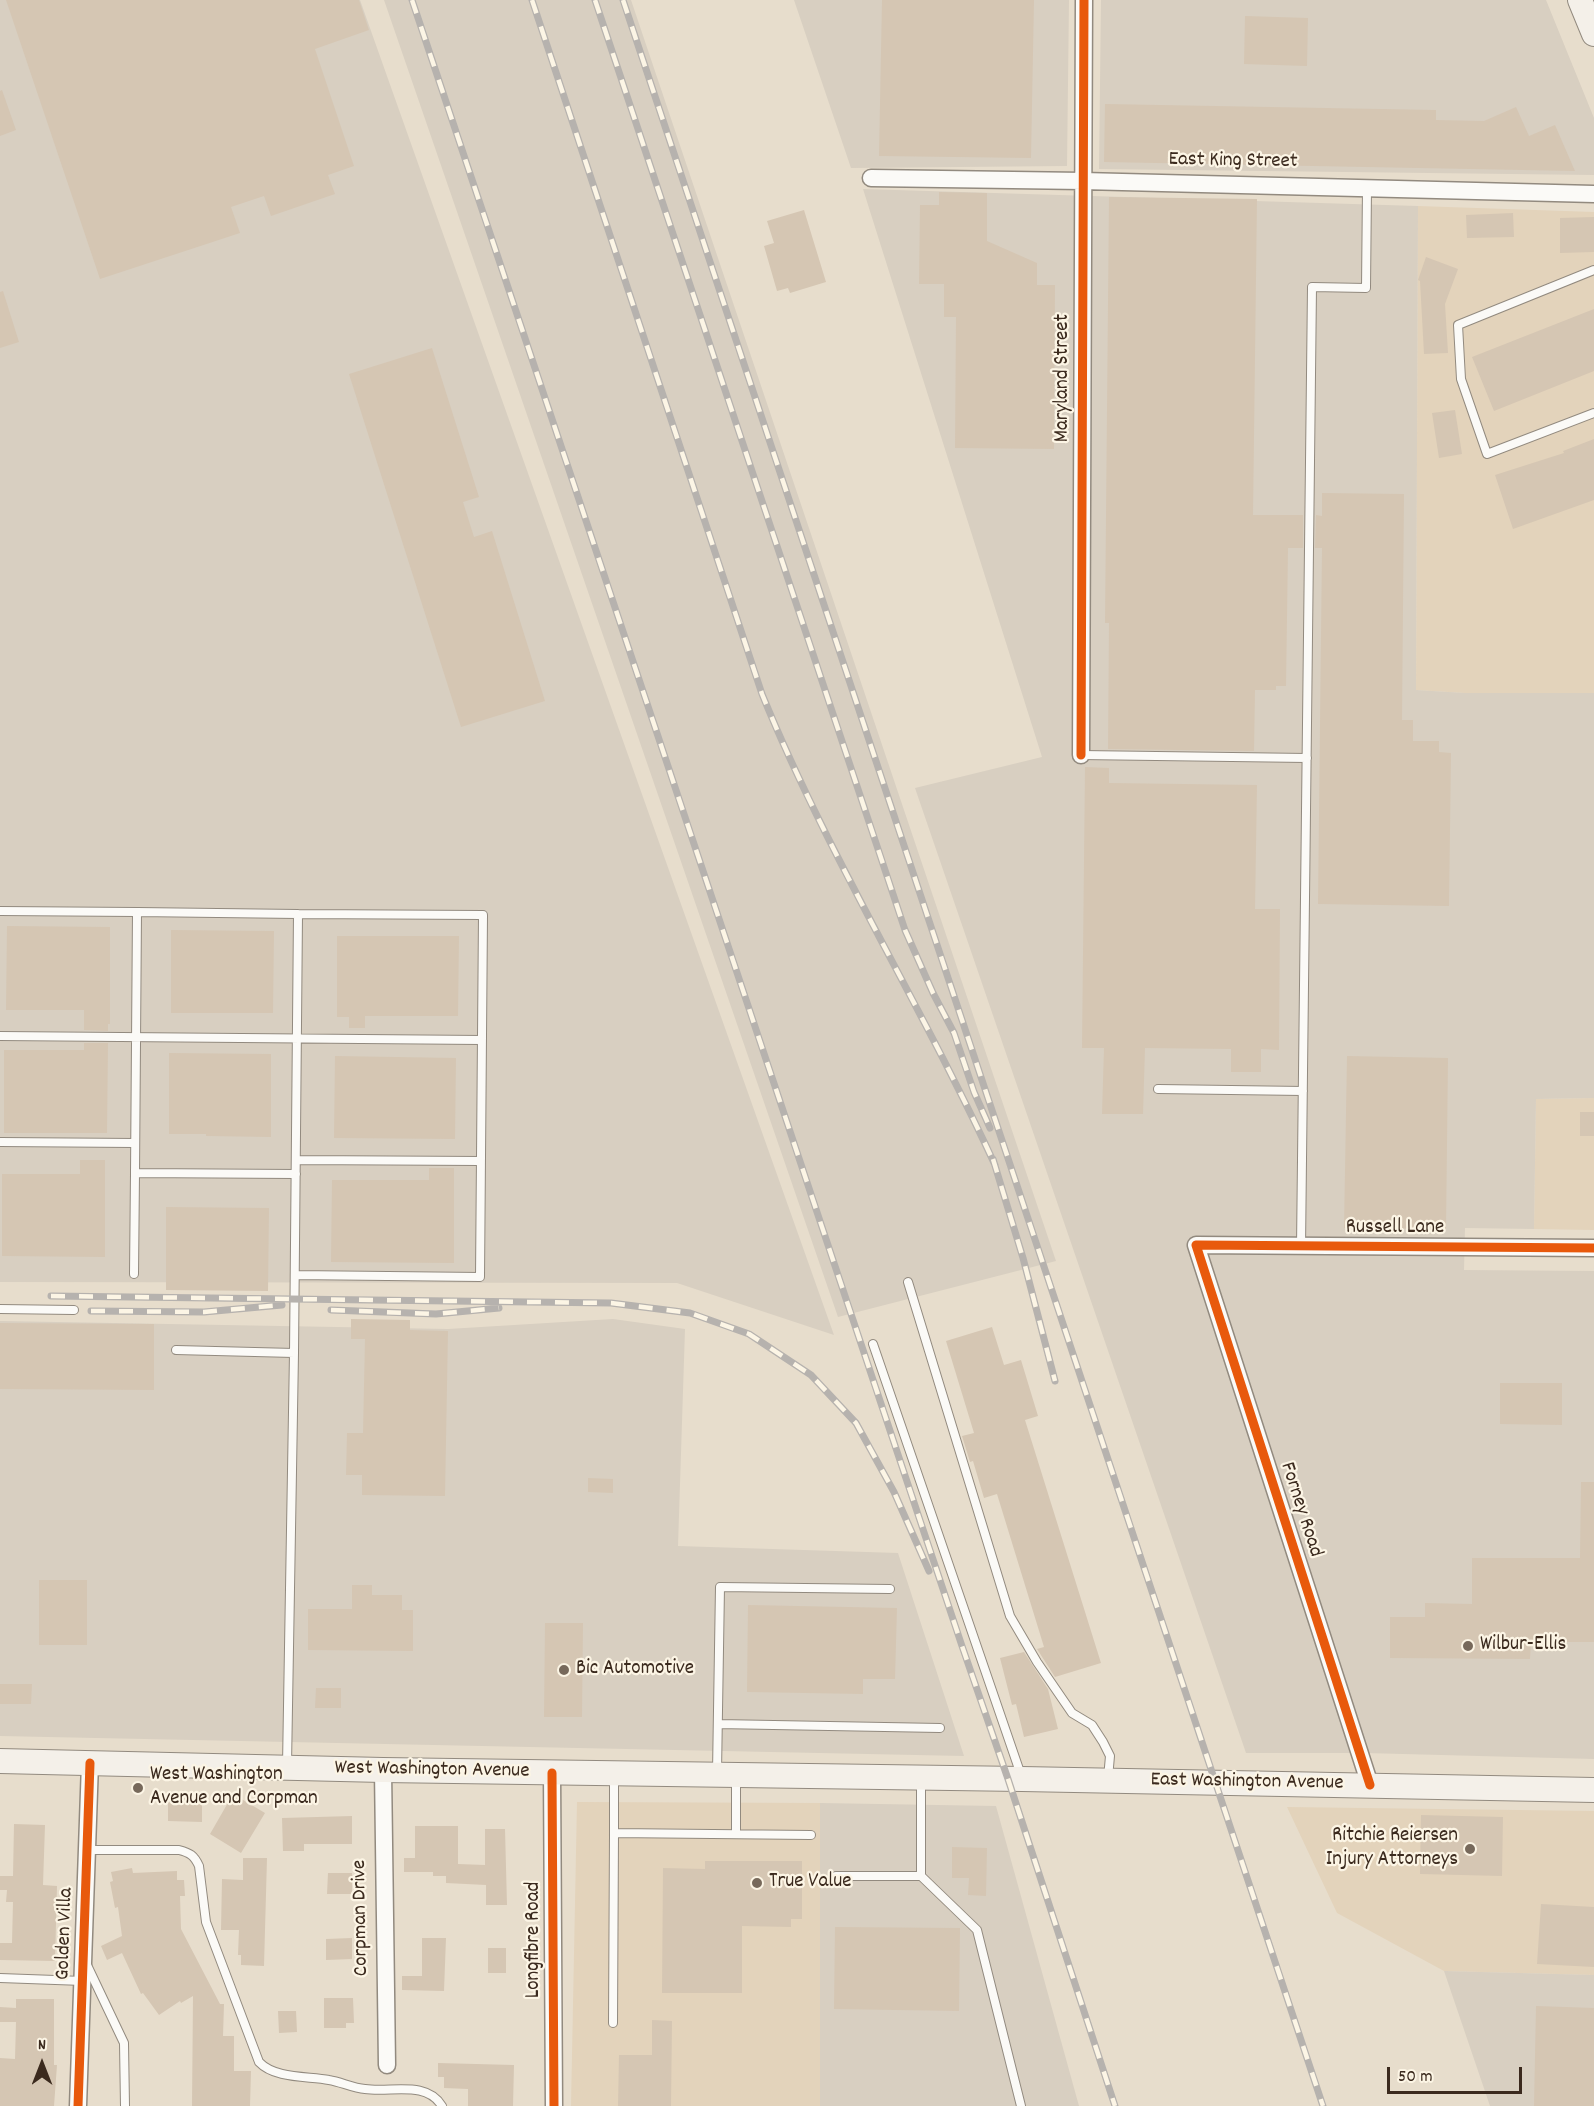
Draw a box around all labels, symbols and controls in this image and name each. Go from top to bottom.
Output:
street label: East King Street [1168,148,1298,176]
street label: Maryland Street [1051,314,1077,442]
street label: Russell Lane [1346,1216,1444,1242]
street label: Forney Road [1273,1459,1327,1561]
place label: Wilbur-Ellis [1480,1633,1566,1659]
marker: Wilbur-Ellis [1461,1639,1475,1653]
place label: Bic Automotive [576,1657,694,1683]
marker: Bic Automotive [557,1663,571,1677]
street label: West Washington Avenue [334,1757,530,1785]
place label: West Washington Avenue and Corpman [150,1763,318,1813]
street label: East Washington Avenue [1150,1769,1344,1797]
marker: West Washington Avenue and Corpman [131,1781,145,1795]
place label: Ritchie Reiersen Injury Attorneys [1326,1824,1458,1874]
marker: Ritchie Reiersen Injury Attorneys [1463,1842,1477,1856]
street label: Corpman Drive [348,1860,376,1976]
place label: True Value [769,1870,852,1896]
marker: True Value [750,1876,764,1890]
street label: Longfibre Road [522,1882,548,1998]
street label: Golden Villa [52,1887,80,1981]
north arrow [12,2034,72,2094]
text: N [38,2034,46,2057]
scale bar [1390,2055,1525,2093]
text: 50 m [1398,2065,1433,2090]

